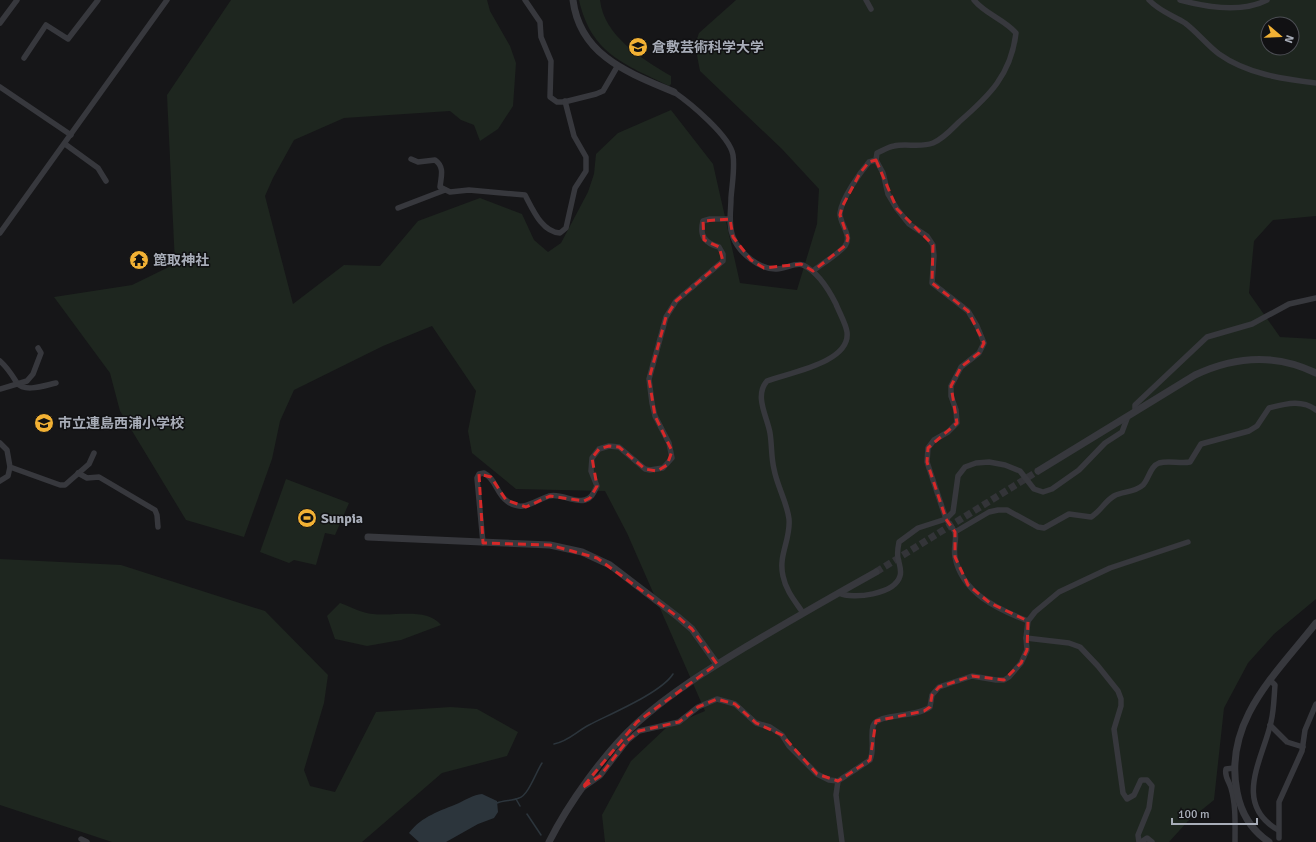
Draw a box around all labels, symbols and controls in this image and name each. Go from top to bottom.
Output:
north arrow [1260,16,1300,56]
text: N [1282,33,1296,45]
school or university icon: 倉敷芸術科学大学 [627,36,649,58]
place label: 倉敷芸術科学大学 [652,39,764,56]
temple icon: 箆取神社 [128,249,150,271]
place label: 箆取神社 [153,252,209,269]
school or university icon: 市立連島西浦小学校 [33,412,55,434]
place label: 市立連島西浦小学校 [58,415,184,432]
sports icon: Sunpia [296,507,318,529]
place label: Sunpia [321,510,363,527]
scale bar [1172,800,1257,826]
text: 100 m [1178,807,1210,822]

